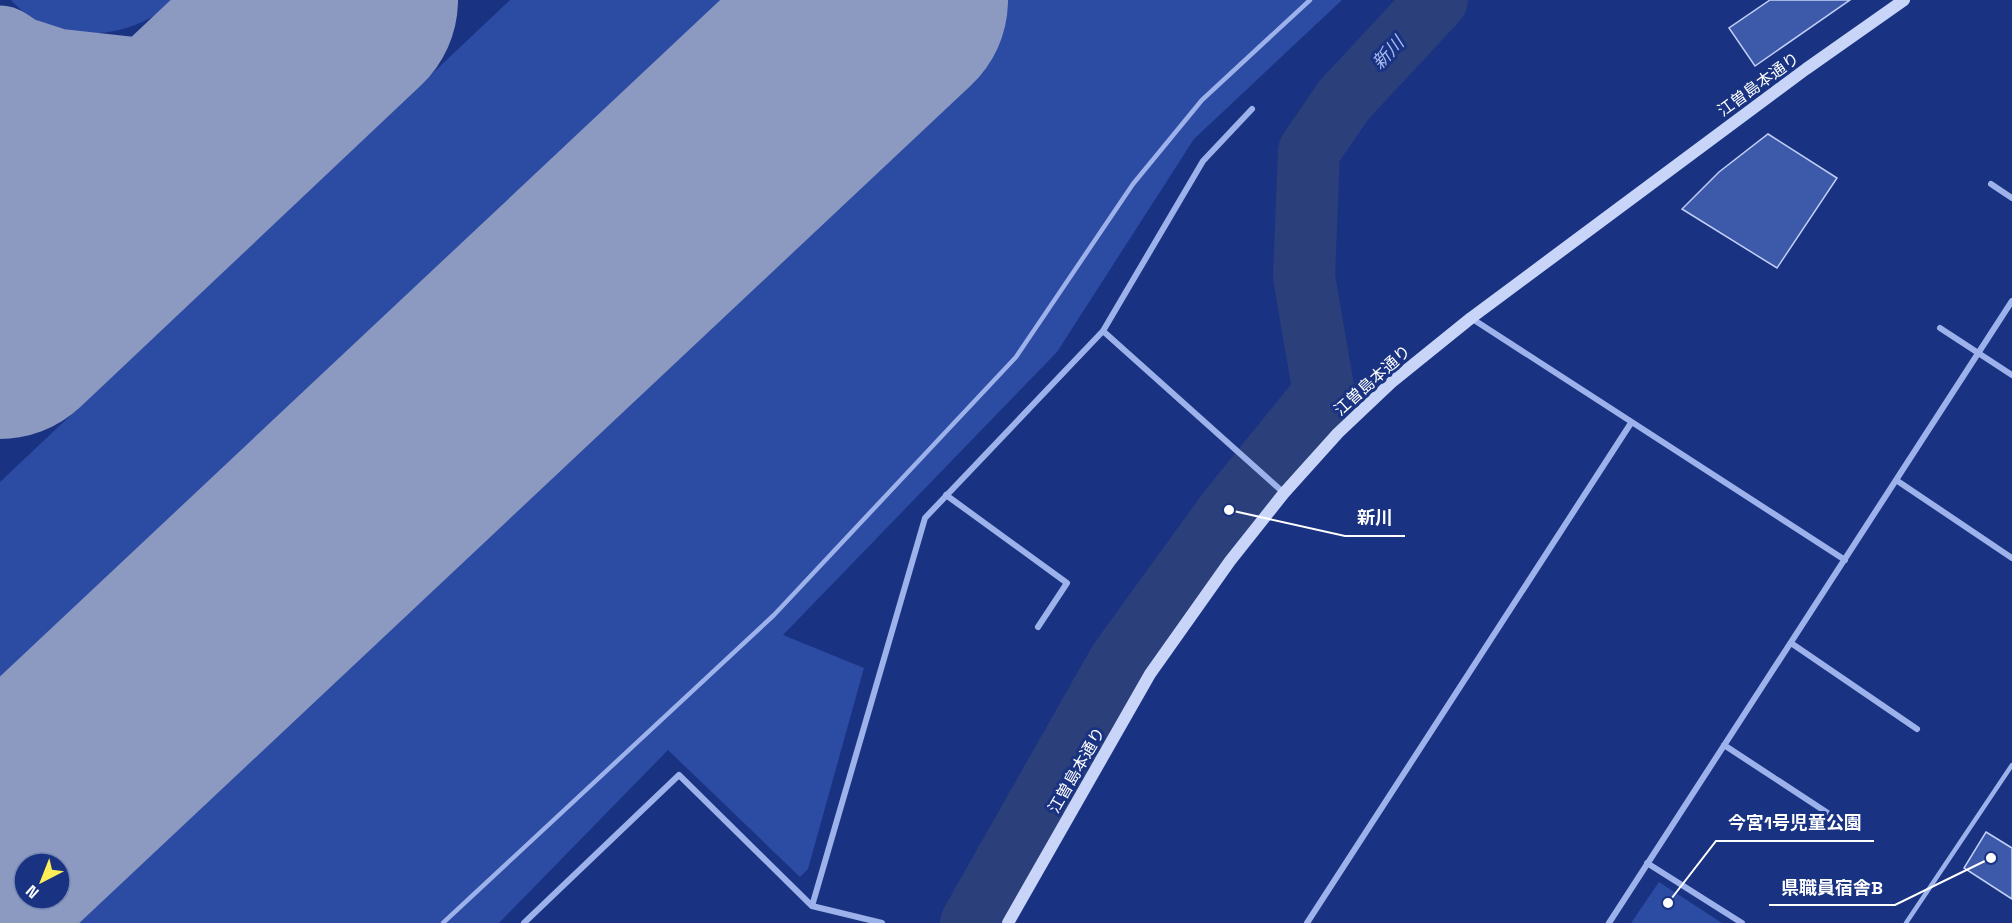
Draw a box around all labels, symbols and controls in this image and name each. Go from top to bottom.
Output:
water label: 新川 [1367,30,1410,74]
street label: 江曽島本通り [1713,48,1803,121]
street label: 江曽島本通り [1330,340,1415,420]
callout: 新川 [1345,500,1405,536]
text: 新川 [1357,506,1393,529]
street label: 江曽島本通り [1043,723,1110,817]
callout: 今宮1号児童公園 [1716,805,1874,841]
text: 今宮1号児童公園 [1728,811,1862,834]
north arrow [12,851,72,911]
callout: 県職員宿舎B [1769,869,1895,905]
text: 県職員宿舎B [1781,876,1883,899]
text: N [21,880,43,903]

